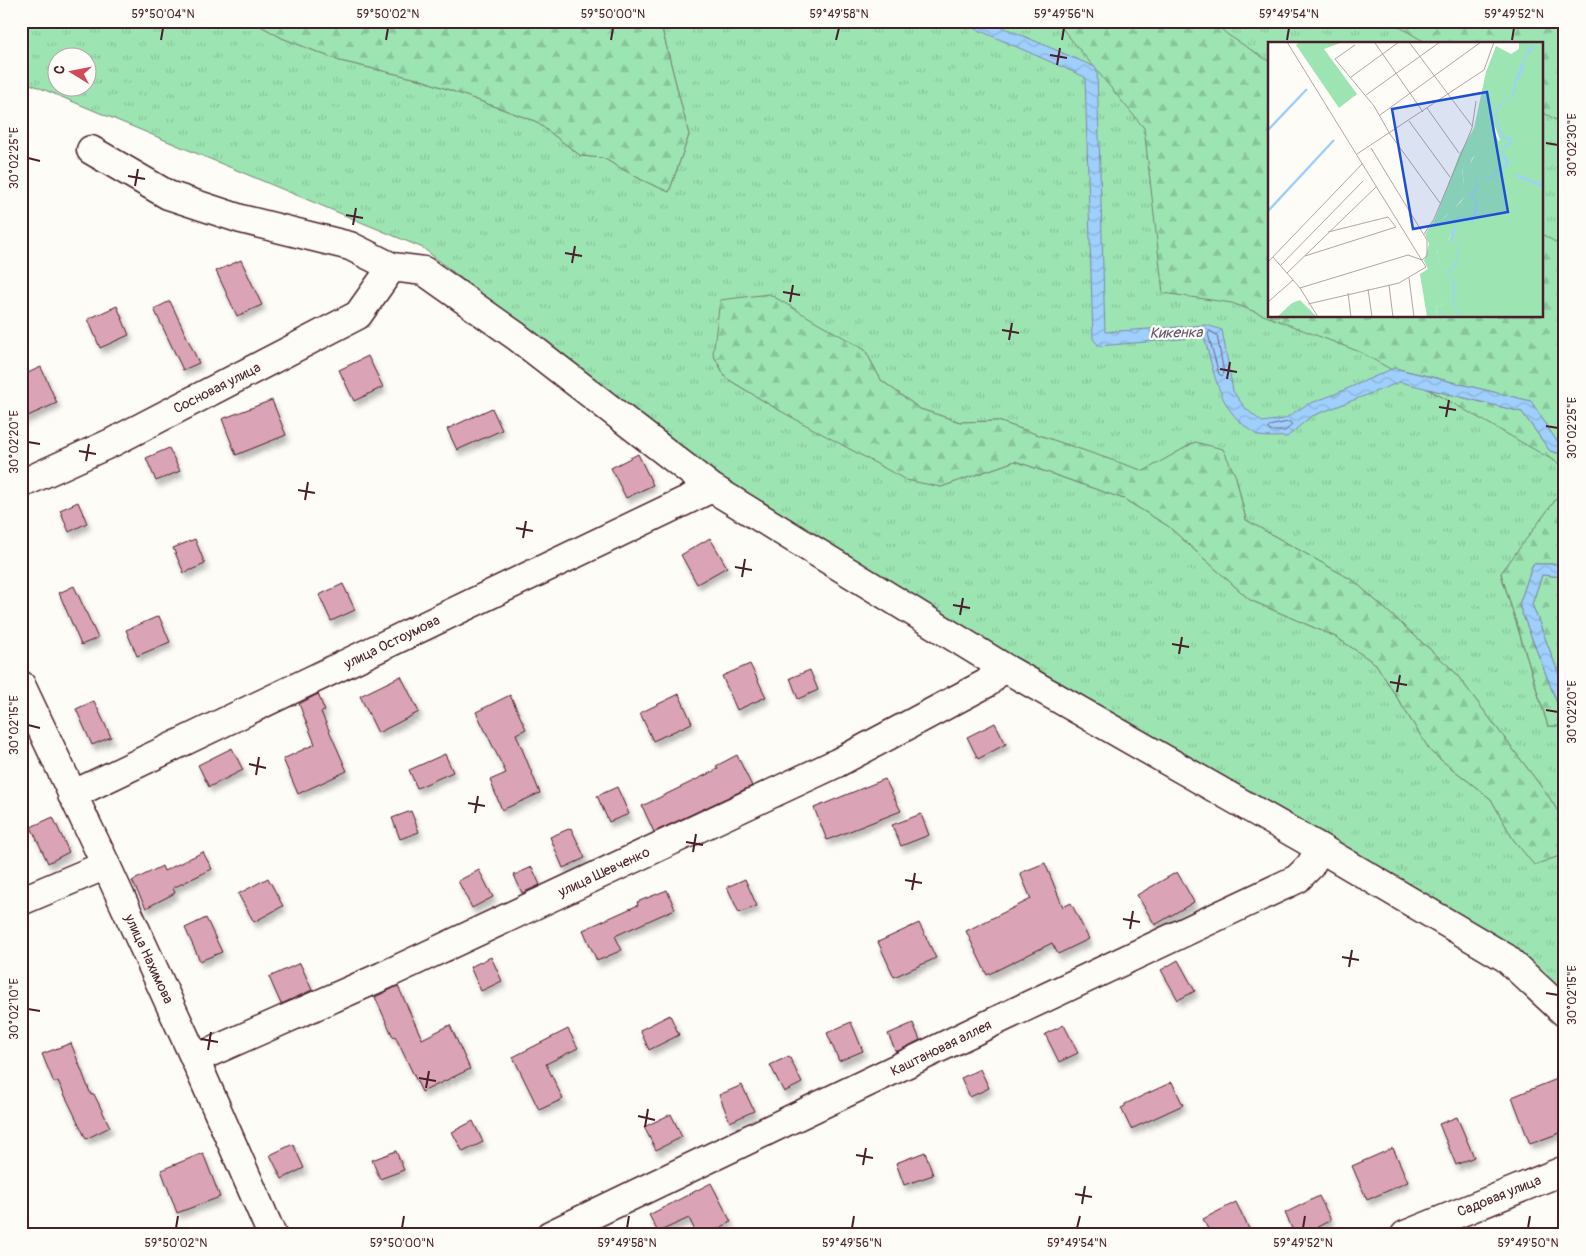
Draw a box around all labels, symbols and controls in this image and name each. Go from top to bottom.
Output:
text: 59°50'04"N [131,7,195,22]
text: 59°50'02"N [357,7,419,22]
text: 59°50'00"N [581,7,645,22]
text: 59°49'58"N [810,7,869,22]
text: 59°49'56"N [1034,7,1094,22]
text: 59°49'54"N [1259,7,1319,22]
text: 59°49'52"N [1484,7,1544,22]
inset map [1268,42,1544,318]
north arrow [48,48,98,98]
text: С [51,64,69,76]
text: 30°02'30"E [1565,113,1580,177]
text: 30°02'25"E [7,127,22,189]
water label: Кикенка [1150,323,1204,343]
street label: Сосновая улица [171,359,263,417]
text: 30°02'25"E [1565,397,1580,459]
text: 30°02'20"E [7,410,22,474]
street label: улица Остоумова [341,612,443,673]
text: 30°02'20"E [1565,680,1580,744]
text: 30°02'15"E [7,695,22,755]
street label: улица Шевченко [555,843,653,901]
street label: улица Нахимова [120,911,177,1006]
text: 30°02'15"E [1565,965,1580,1025]
text: 30°02'10"E [7,978,22,1040]
street label: Каштановая аллея [888,1016,994,1080]
street label: Садовая улица [1455,1171,1543,1221]
text: 59°50'02"N [145,1236,207,1251]
text: 59°50'00"N [370,1236,434,1251]
text: 59°49'58"N [598,1236,657,1251]
text: 59°49'56"N [822,1236,882,1251]
text: 59°49'54"N [1047,1236,1107,1251]
text: 59°49'52"N [1273,1236,1333,1251]
text: 59°49'50"N [1497,1236,1559,1251]

